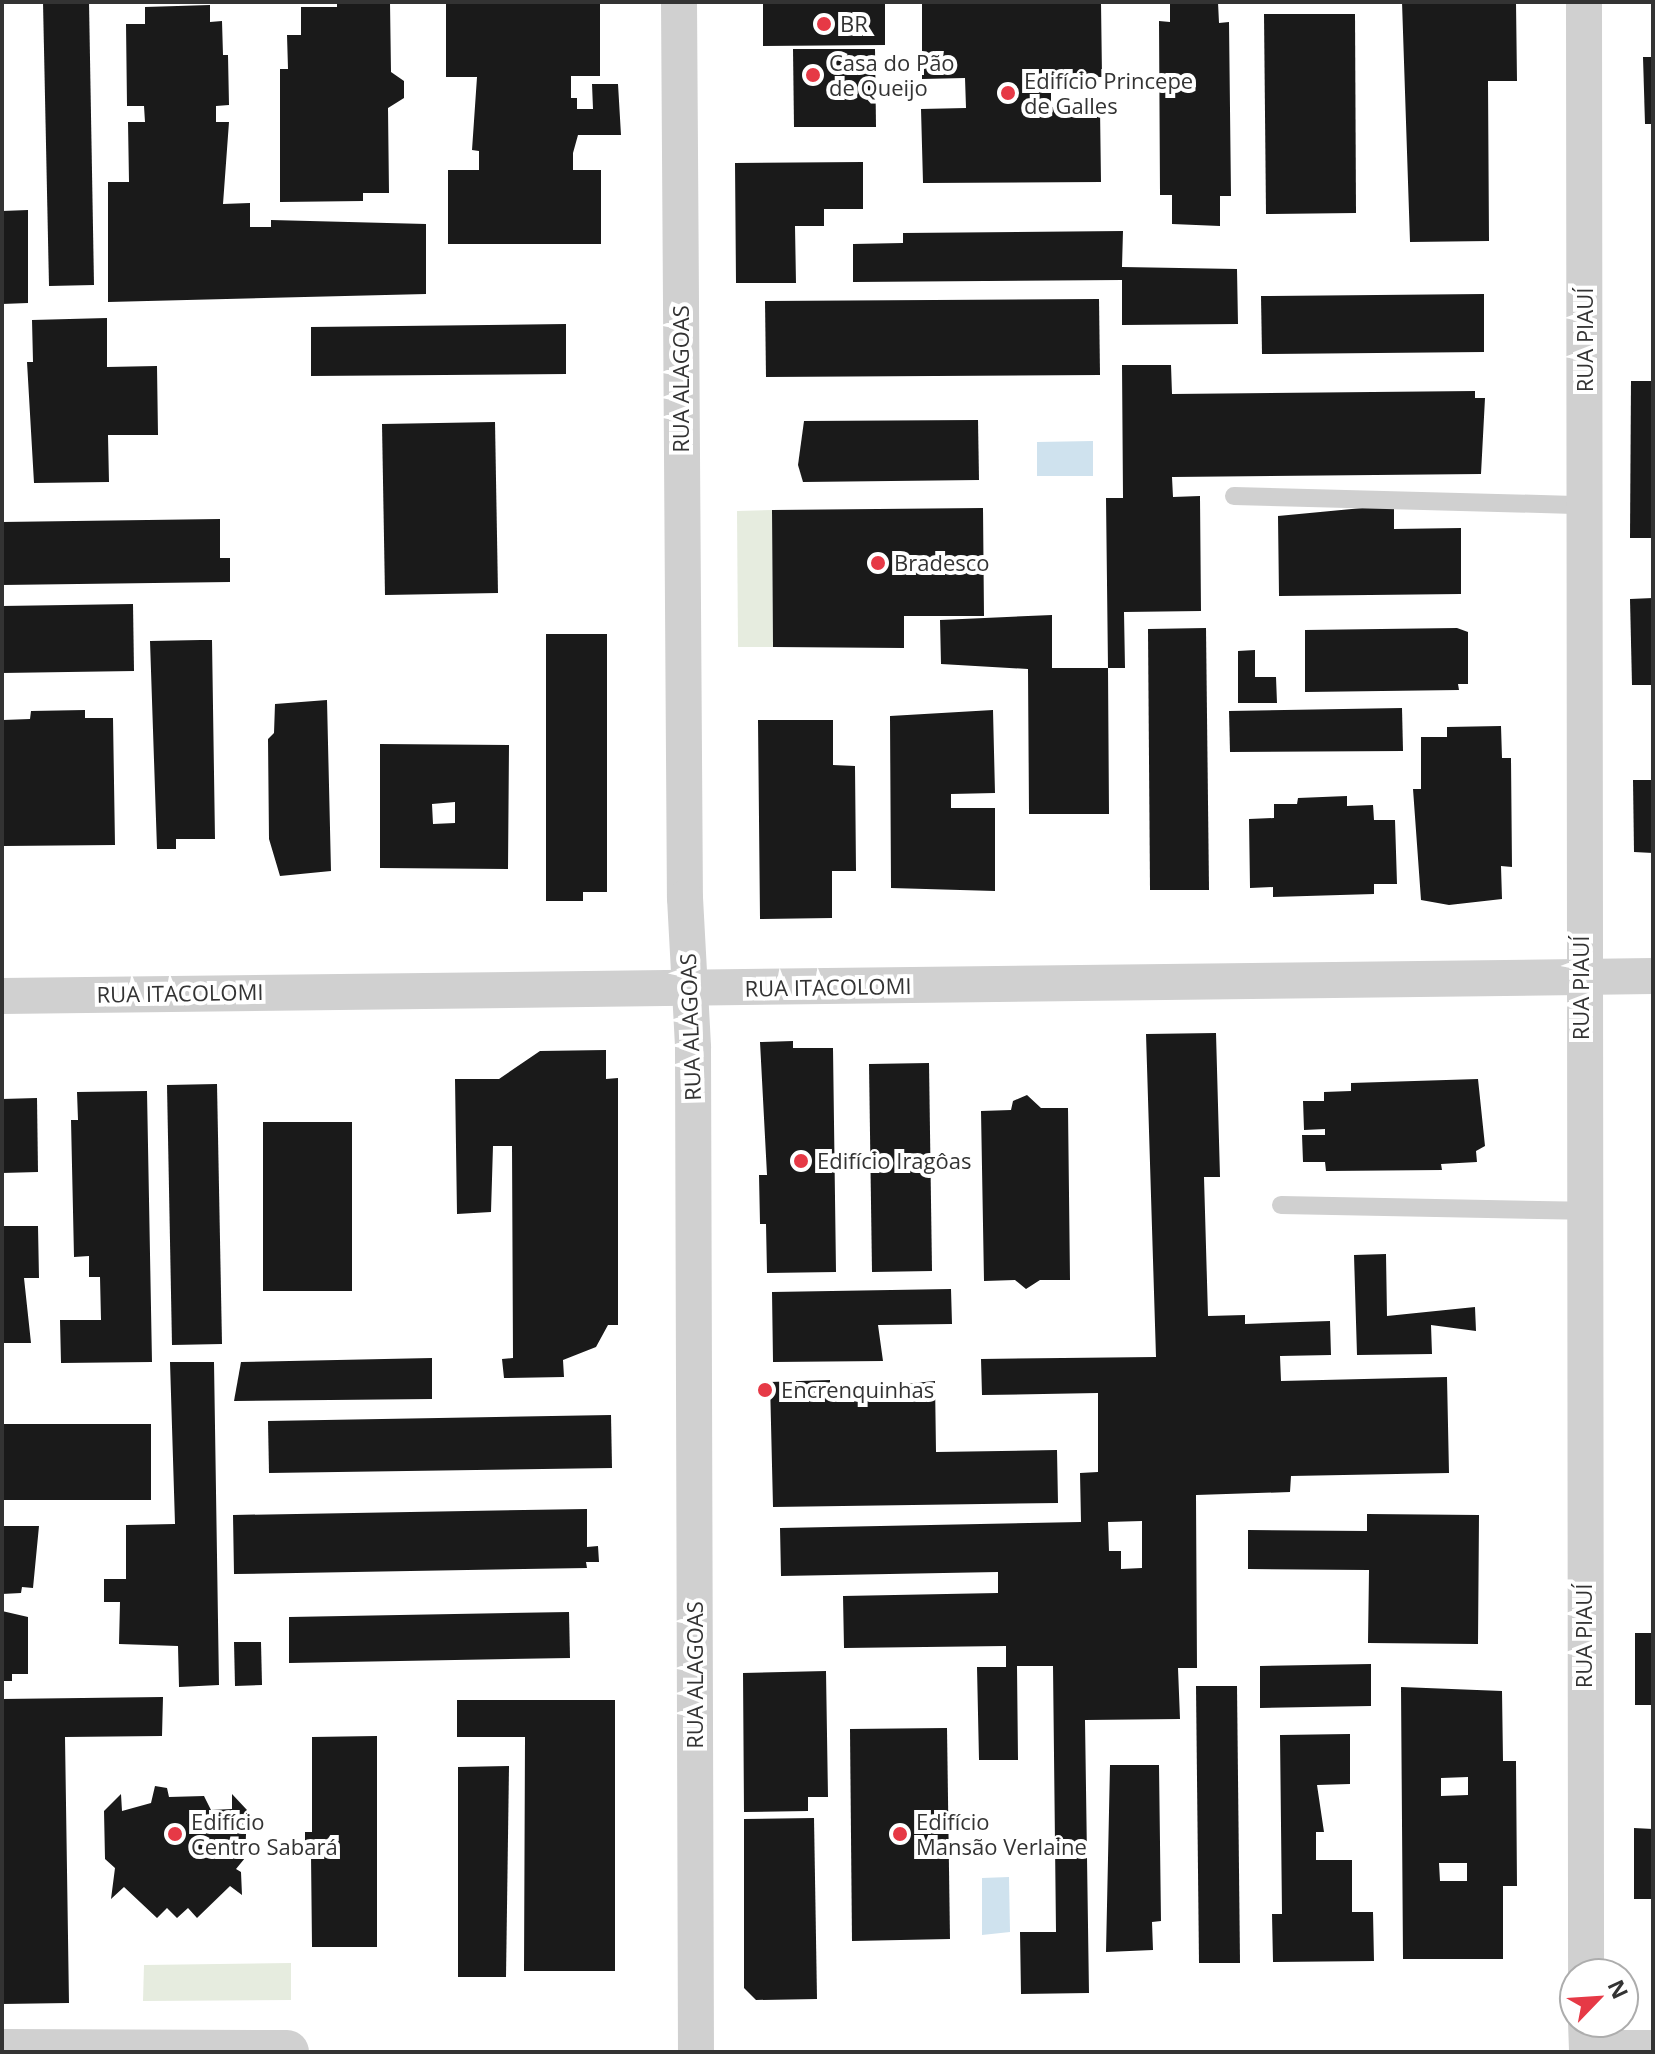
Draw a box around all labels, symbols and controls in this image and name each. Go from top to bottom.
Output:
place label: BR [840,11,868,37]
marker: BR [815,15,833,33]
place label: Casa do Pão de Queijo [829,49,955,100]
marker: Casa do Pão de Queijo [804,66,822,84]
place label: Edifício Princepe de Galles [1024,67,1193,118]
marker: Edifício Princepe de Galles [999,84,1017,102]
street label: RUA PIAUÍ [1572,288,1598,392]
street label: RUA ALAGOAS [668,305,694,453]
place label: Bradesco [894,550,989,576]
marker: Bradesco [869,554,887,572]
street label: RUA PIAUÍ [1568,936,1594,1040]
street label: RUA ALAGOAS [674,953,706,1101]
street label: RUA ITACOLOMI [744,972,912,1002]
street label: RUA ITACOLOMI [96,978,264,1008]
place label: Edifício Iragôas [817,1148,971,1174]
marker: Edifício Iragôas [792,1152,810,1170]
place label: Encrenquinhas [781,1377,934,1403]
marker: Encrenquinhas [756,1381,774,1399]
street label: RUA PIAUÍ [1571,1584,1597,1688]
street label: RUA ALAGOAS [682,1601,708,1749]
place label: Edifício Centro Sabará [191,1808,338,1860]
place label: Edifício Mansão Verlaine [916,1808,1087,1860]
marker: Edifício Centro Sabará [166,1825,184,1843]
marker: Edifício Mansão Verlaine [891,1825,909,1843]
north arrow [1559,1958,1639,2038]
text: N [1602,1974,1636,2003]

